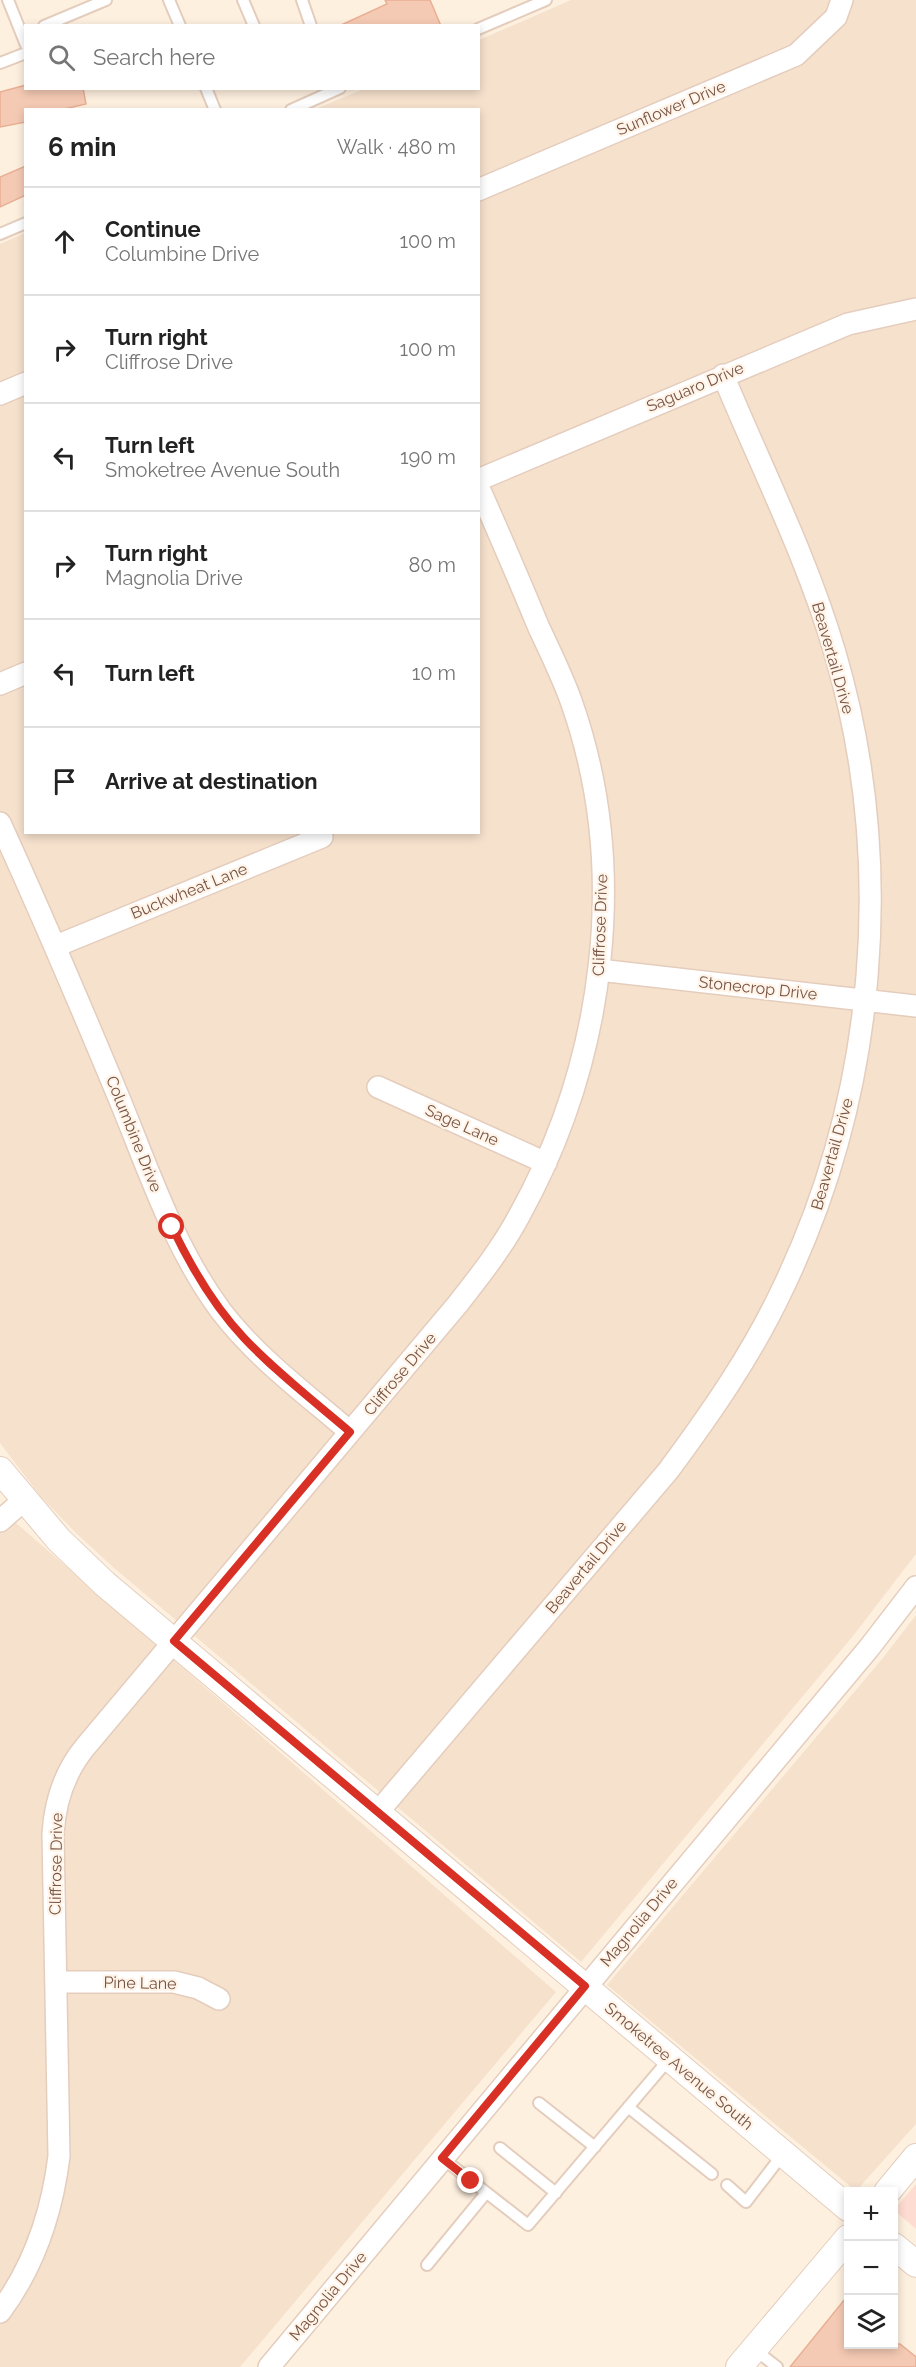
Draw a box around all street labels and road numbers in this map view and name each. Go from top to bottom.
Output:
street label: Sunflower Drive [614,76,728,140]
street label: Saguaro Drive [644,358,746,416]
street label: Beavertail Drive [808,600,858,716]
street label: Buckwheat Lane [128,859,250,923]
street label: Cliffrose Drive [589,874,611,976]
street label: Stonecrop Drive [698,972,818,1004]
street label: Columbine Drive [102,1073,166,1195]
street label: Beavertail Drive [807,1096,857,1212]
street label: Sage Lane [422,1100,502,1150]
street label: Cliffrose Drive [360,1329,440,1419]
street label: Beavertail Drive [542,1517,630,1617]
street label: Cliffrose Drive [46,1813,66,1915]
street label: Magnolia Drive [596,1874,682,1970]
street label: Pine Lane [103,1973,177,1993]
street label: Smoketree Avenue South [601,1998,757,2134]
street label: Magnolia Drive [285,2248,371,2344]

